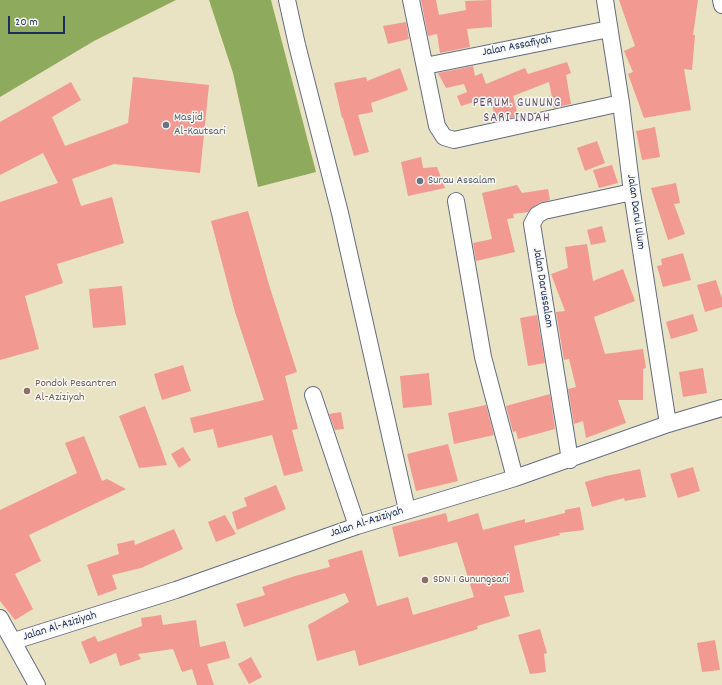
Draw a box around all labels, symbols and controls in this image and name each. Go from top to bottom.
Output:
scale bar [10,8,67,34]
text: 20 m [15,14,38,31]
street label: Jalan Assafiyah [481,33,553,61]
district label: PERUM. GUNUNG SARI INDAH [473,96,561,127]
place label: Masjid Al-Kautsari [174,111,226,139]
marker: Masjid Al-Kautsari [161,120,171,130]
street label: Jalan Darul Ulum [623,173,647,251]
place label: Surau Assalam [428,174,495,188]
marker: Surau Assalam [415,176,425,186]
street label: Jalan Darussalam [529,247,555,329]
place label: Pondok Pesantren Al-Aziziyah [35,377,117,405]
marker: Pondok Pesantren Al-Aziziyah [22,386,32,396]
street label: Jalan Al-Aziziyah [328,504,406,542]
place label: SDN 1 Gunungsari [433,573,509,587]
marker: SDN 1 Gunungsari [420,575,430,585]
street label: Jalan Al-Aziziyah [21,609,99,645]

